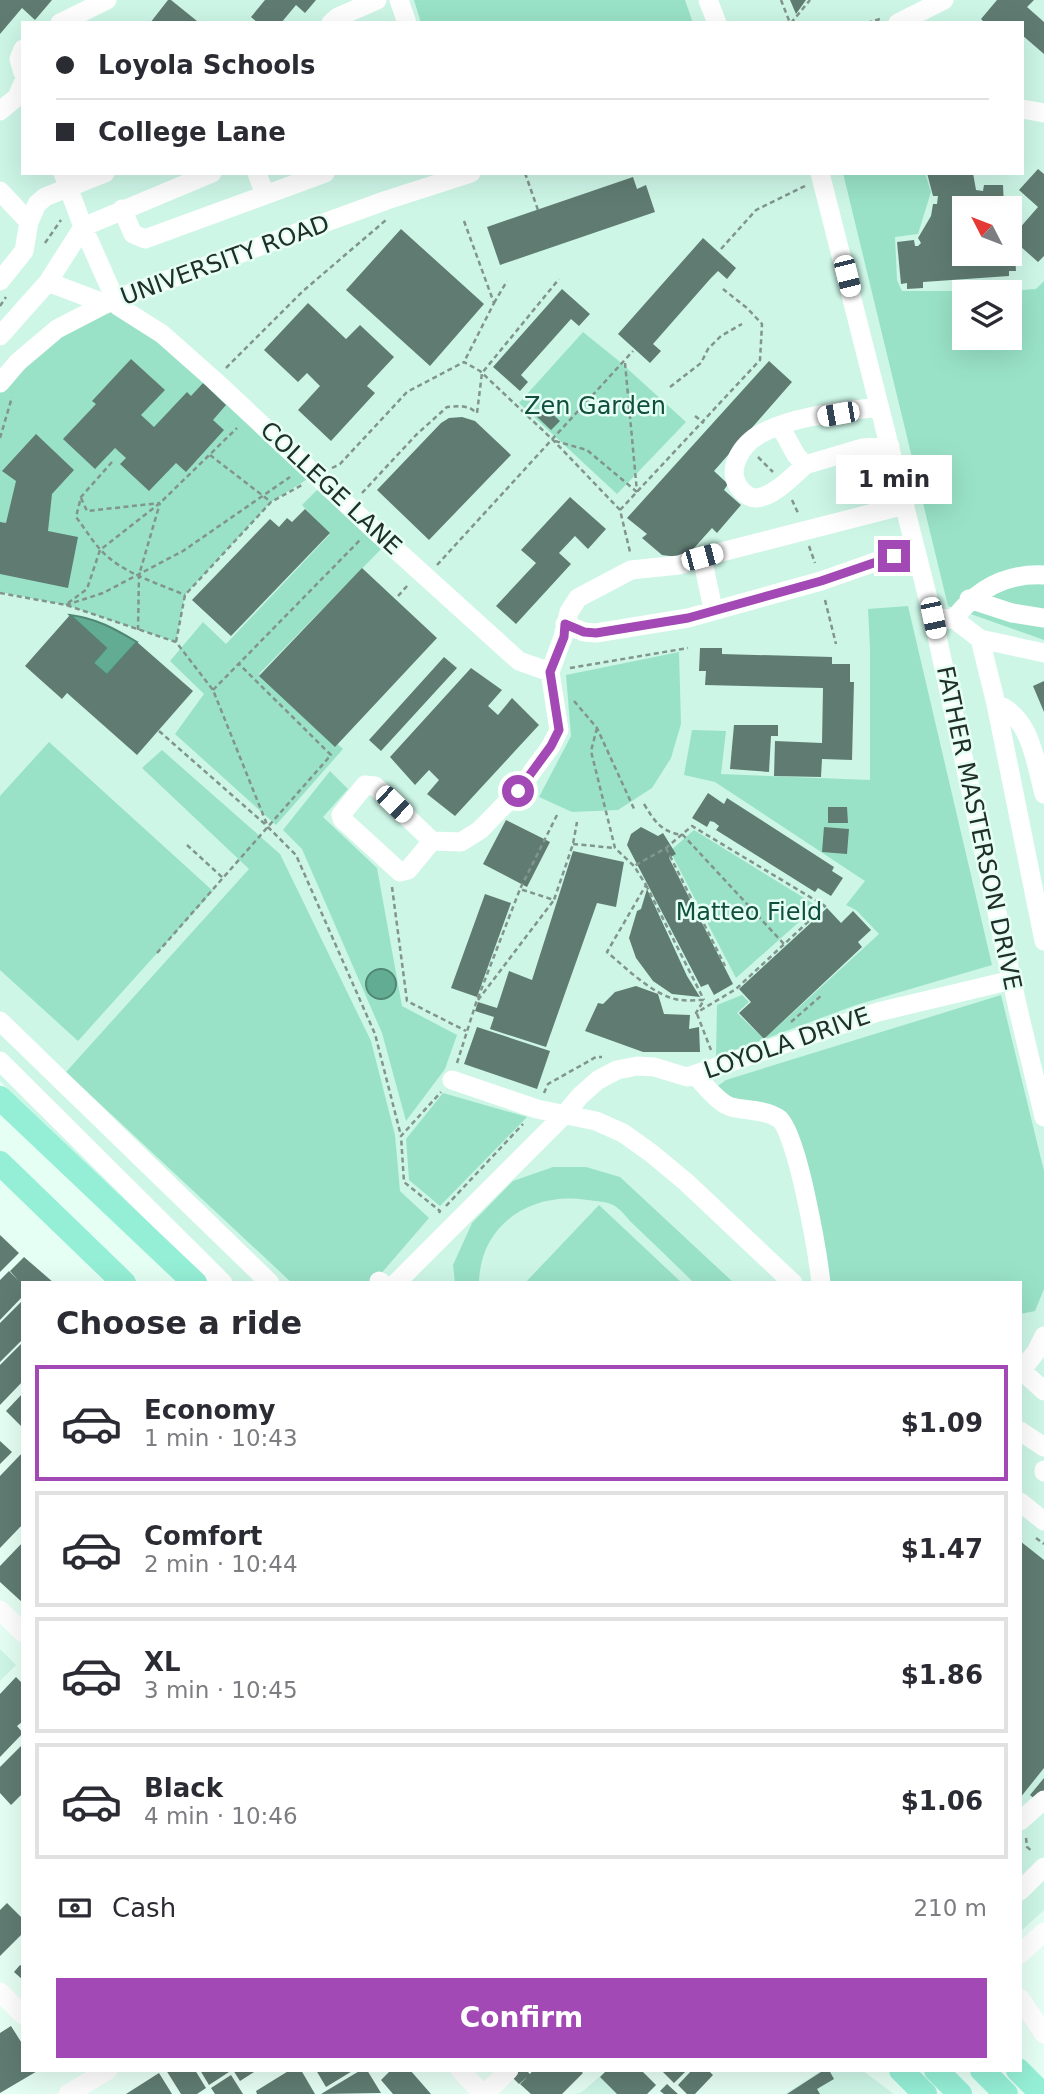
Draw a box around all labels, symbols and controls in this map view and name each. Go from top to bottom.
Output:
text: Loyola Schools [98,50,316,80]
text: College Lane [98,117,286,147]
north arrow [952,196,1022,266]
map controls [952,196,1022,350]
street label: UNIVERSITY ROAD [117,209,333,311]
car [832,253,863,299]
button: layers [952,280,1022,350]
park label: Zen Garden [524,392,666,420]
car [816,400,861,428]
street label: COLLEGE LANE [255,416,407,560]
callout: 1 min [836,454,952,504]
text: 1 min [858,466,930,492]
route end [878,540,910,572]
car [679,541,726,573]
car [919,595,948,641]
street label: FATHER MASTERSON DRIVE [931,663,1027,993]
route start [502,775,534,807]
car [372,782,417,826]
park label: Matteo Field [676,898,822,926]
street label: LOYOLA DRIVE [700,1001,874,1085]
text: Choose a ride [56,1304,302,1342]
icon: car [60,1392,123,1455]
text: Economy [144,1395,275,1425]
text: $1.09 [901,1408,983,1438]
text: 1 min · 10:43 [144,1425,298,1451]
icon: car [60,1518,123,1581]
text: Comfort [144,1521,262,1551]
text: $1.47 [901,1534,983,1564]
text: 2 min · 10:44 [144,1551,298,1577]
icon: car [60,1644,123,1707]
text: XL [144,1647,181,1677]
text: $1.86 [901,1660,983,1690]
text: 3 min · 10:45 [144,1677,298,1703]
icon: car [60,1770,123,1833]
text: Black [144,1773,223,1803]
text: $1.06 [901,1786,983,1816]
text: 4 min · 10:46 [144,1803,298,1829]
icon: cash [56,1889,94,1927]
text: Cash [112,1893,176,1923]
text: 210 m [913,1895,987,1921]
button: Confirm [56,1978,987,2058]

